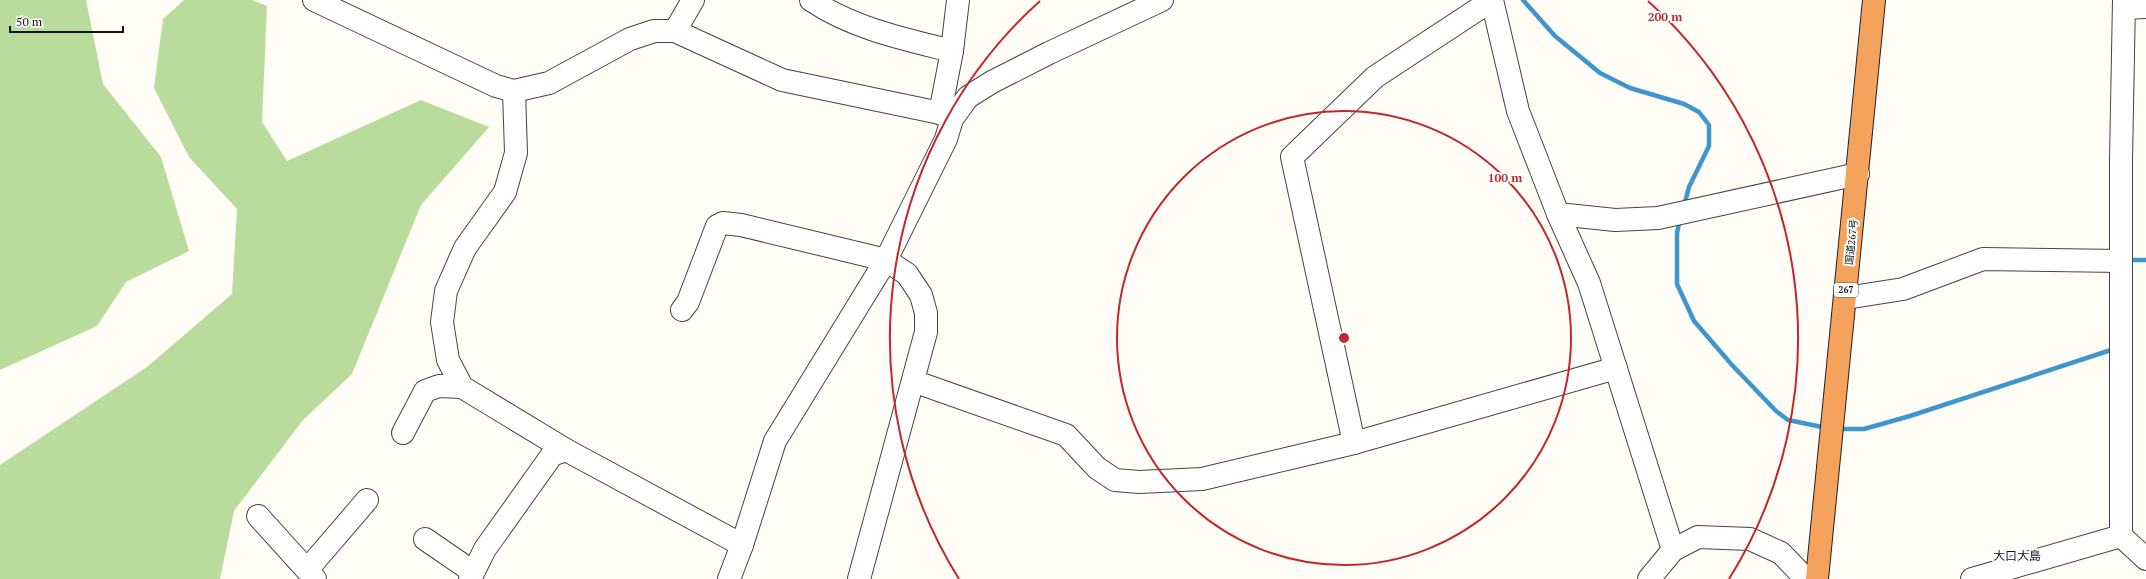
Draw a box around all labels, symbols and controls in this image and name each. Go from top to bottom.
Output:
scale bar [10,8,123,34]
text: 200 m [1648,9,1682,24]
text: 50 m [16,14,43,29]
text: 100 m [1488,170,1522,185]
street label: 国道267号 [1843,218,1860,266]
road number: 267 [1834,283,1858,297]
centre of rings [1337,331,1351,345]
district label: 大口大島 [1993,548,2041,563]

